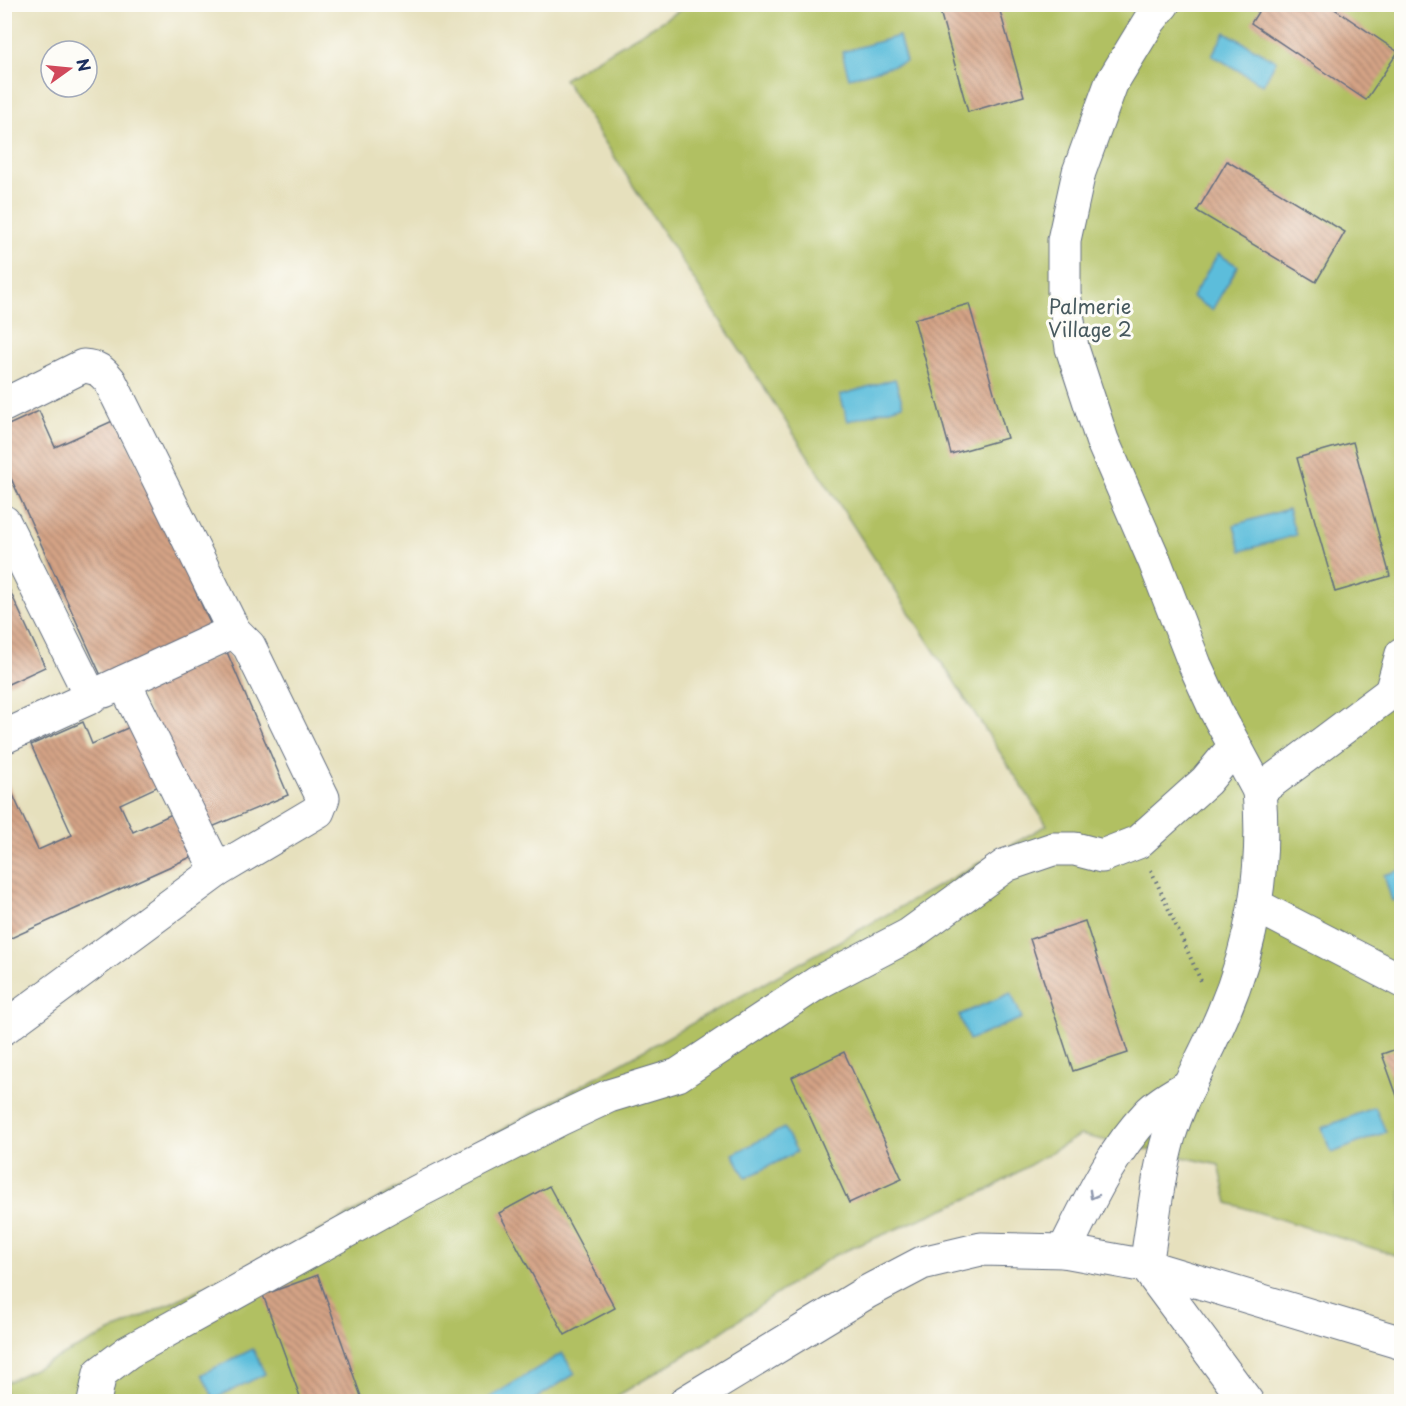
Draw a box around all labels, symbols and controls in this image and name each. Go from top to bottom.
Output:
north arrow [39,39,99,99]
text: N [71,56,98,74]
park label: Palmerie Village 2 [1048,291,1132,344]
one-way arrow [1089,1189,1100,1199]

